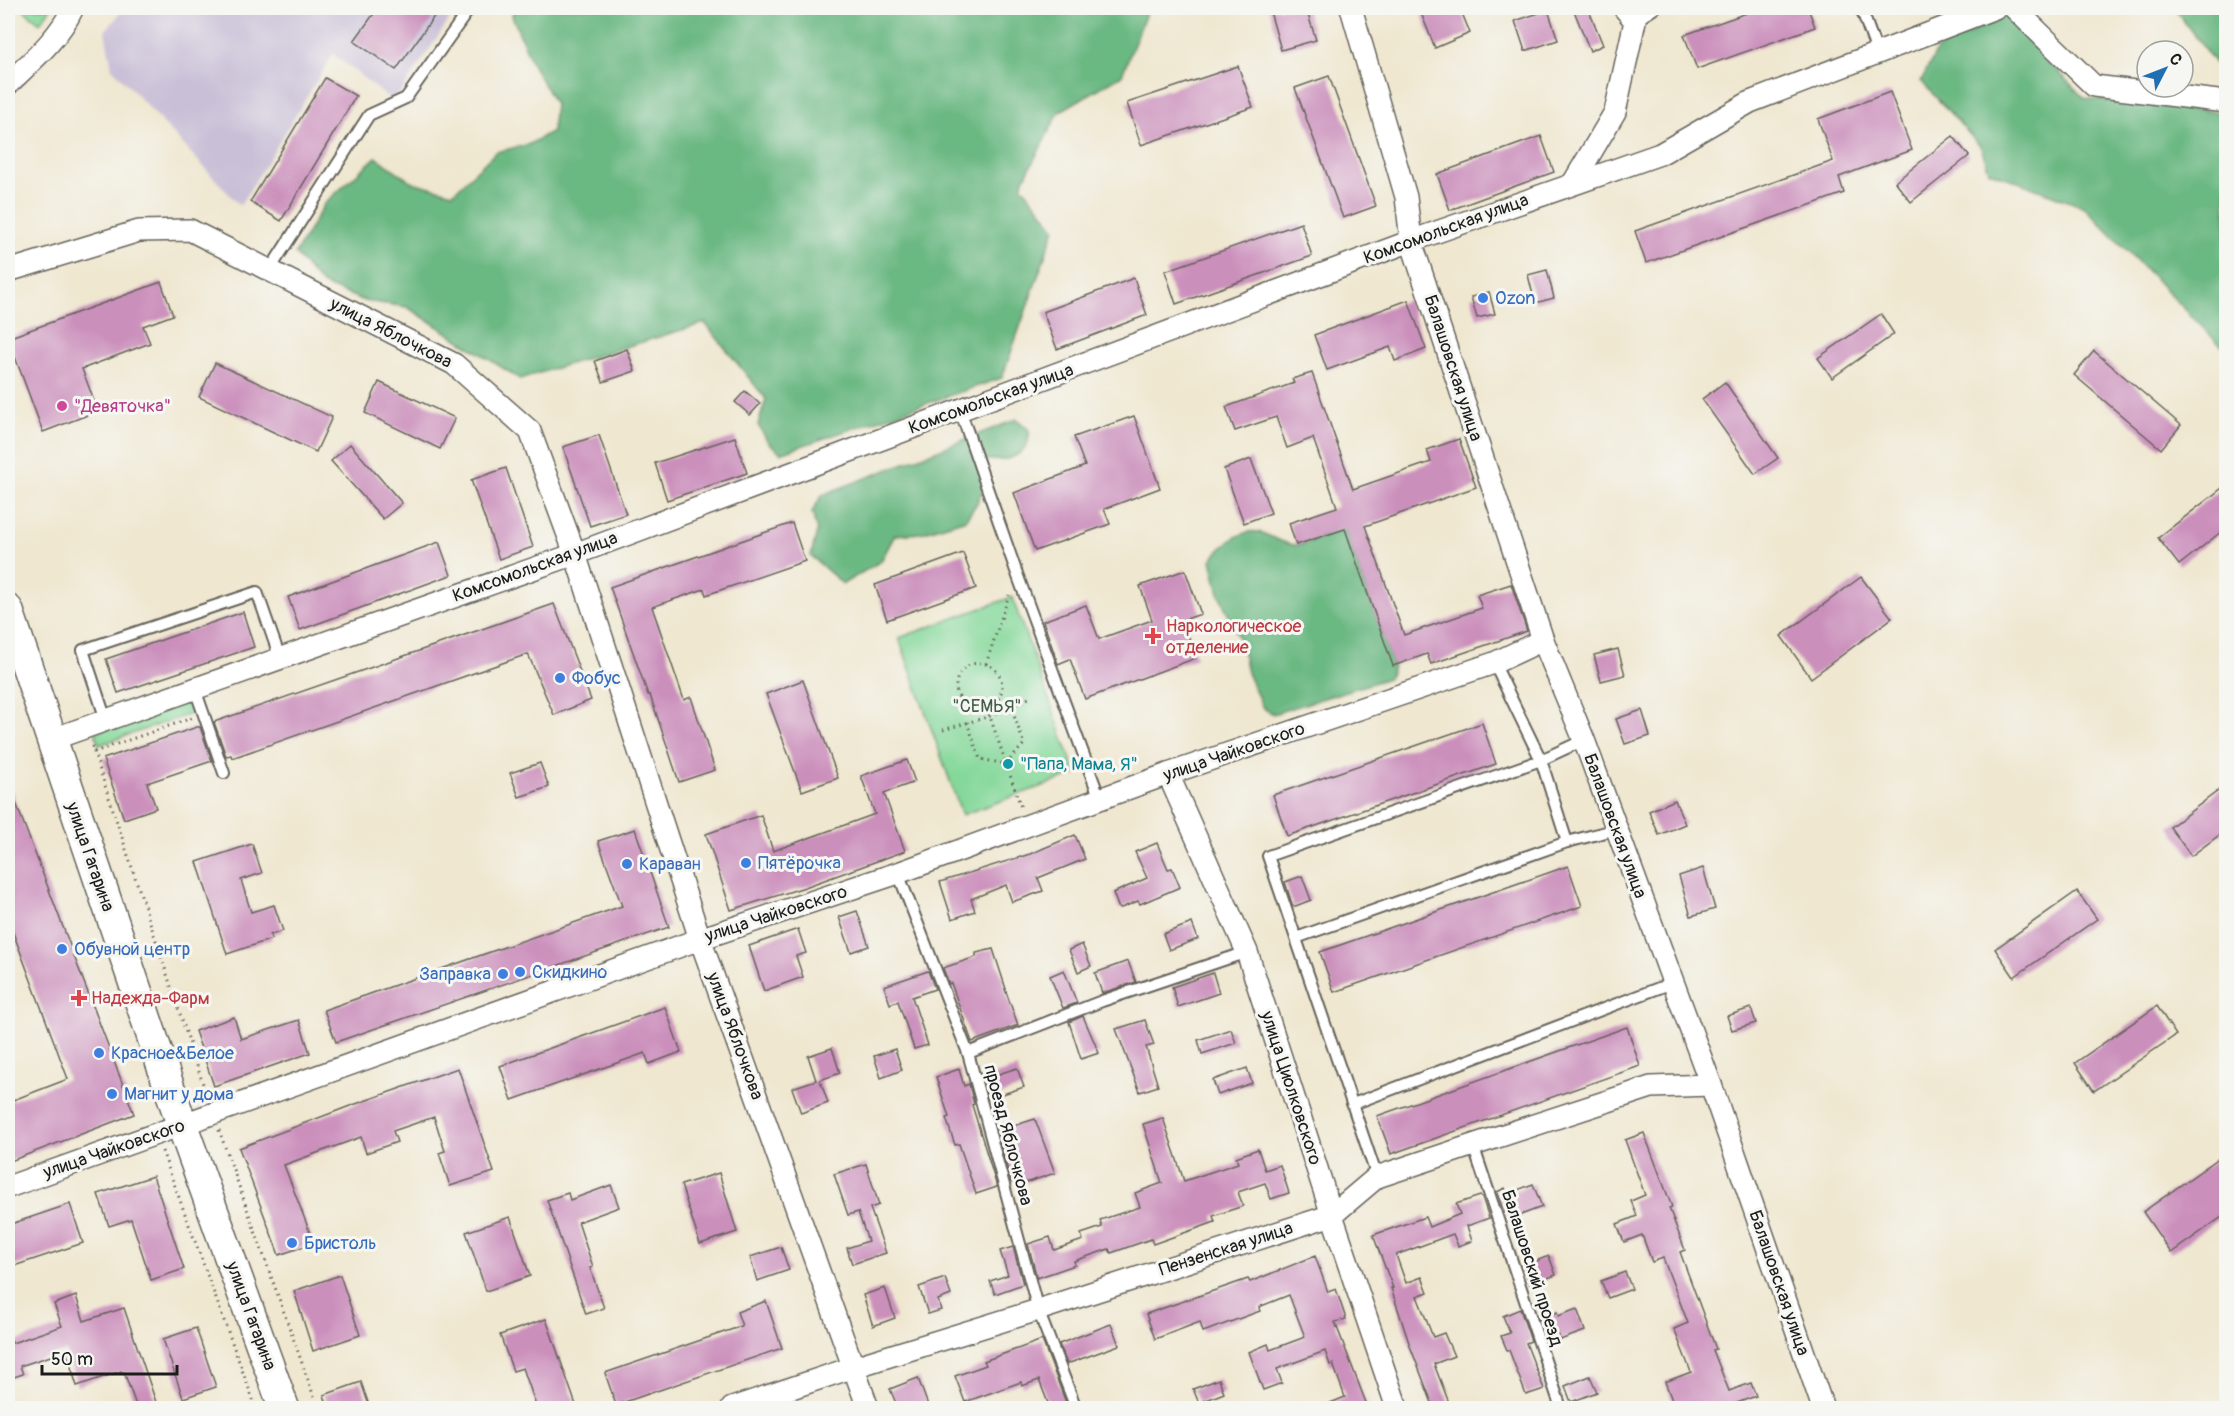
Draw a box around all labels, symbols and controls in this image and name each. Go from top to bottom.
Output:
north arrow [2135,39,2195,99]
text: С [2165,49,2186,70]
street label: Комсомольская улица [1360,188,1532,270]
place label: Ozon [1495,287,1535,310]
marker: Ozon [1476,291,1490,305]
street label: улица Яблочкова [325,292,456,374]
street label: Балашовская улица [1419,292,1487,444]
street label: Комсомольская улица [905,358,1077,440]
place label: "Девяточка" [74,395,171,418]
marker: "Девяточка" [55,399,69,413]
street label: Комсомольская улица [449,526,621,608]
place label: Наркологическое отделение [1166,615,1302,659]
marker: Наркологическое отделение [1144,627,1162,645]
place label: Фобус [572,667,621,690]
marker: Фобус [553,671,567,685]
park label: "СЕМЬЯ" [952,695,1022,718]
street label: улица Чайковского [1159,717,1308,787]
street label: Балашовская улица [1578,751,1652,901]
place label: "Папа, Мама, Я" [1020,753,1138,776]
marker: "Папа, Мама, Я" [1001,757,1015,771]
street label: улица Гагарина [60,798,119,915]
place label: Пятёрочка [758,852,841,875]
place label: Караван [639,853,701,876]
marker: Пятёрочка [739,856,753,870]
marker: Караван [620,857,634,871]
street label: улица Чайковского [701,880,850,948]
place label: Обувной центр [74,938,190,961]
marker: Обувной центр [55,942,69,956]
place label: Скидкино [532,961,607,984]
place label: Заправка [419,963,491,986]
marker: Скидкино [513,965,527,979]
marker: Заправка [496,967,510,981]
street label: улица Яблочкова [701,968,769,1103]
place label: Надежда-Фарм [91,987,210,1010]
marker: Надежда-Фарм [72,991,86,1005]
street label: улица Циолковского [1255,1007,1327,1168]
place label: Красное&Белое [111,1042,234,1065]
marker: Красное&Белое [92,1046,106,1060]
street label: проезд Яблочкова [978,1062,1038,1208]
place label: Магнит у дома [124,1083,234,1106]
marker: Магнит у дома [105,1087,119,1101]
street label: улица Чайковского [39,1114,188,1184]
street label: Балашовский проезд [1496,1187,1568,1349]
street label: Балашовская улица [1743,1207,1815,1359]
street label: Пензенская улица [1156,1217,1296,1281]
place label: Бристоль [304,1232,377,1255]
marker: Бристоль [285,1236,299,1250]
street label: улица Гагарина [220,1258,281,1374]
scale bar [42,1338,177,1376]
text: 50 m [51,1348,93,1371]

